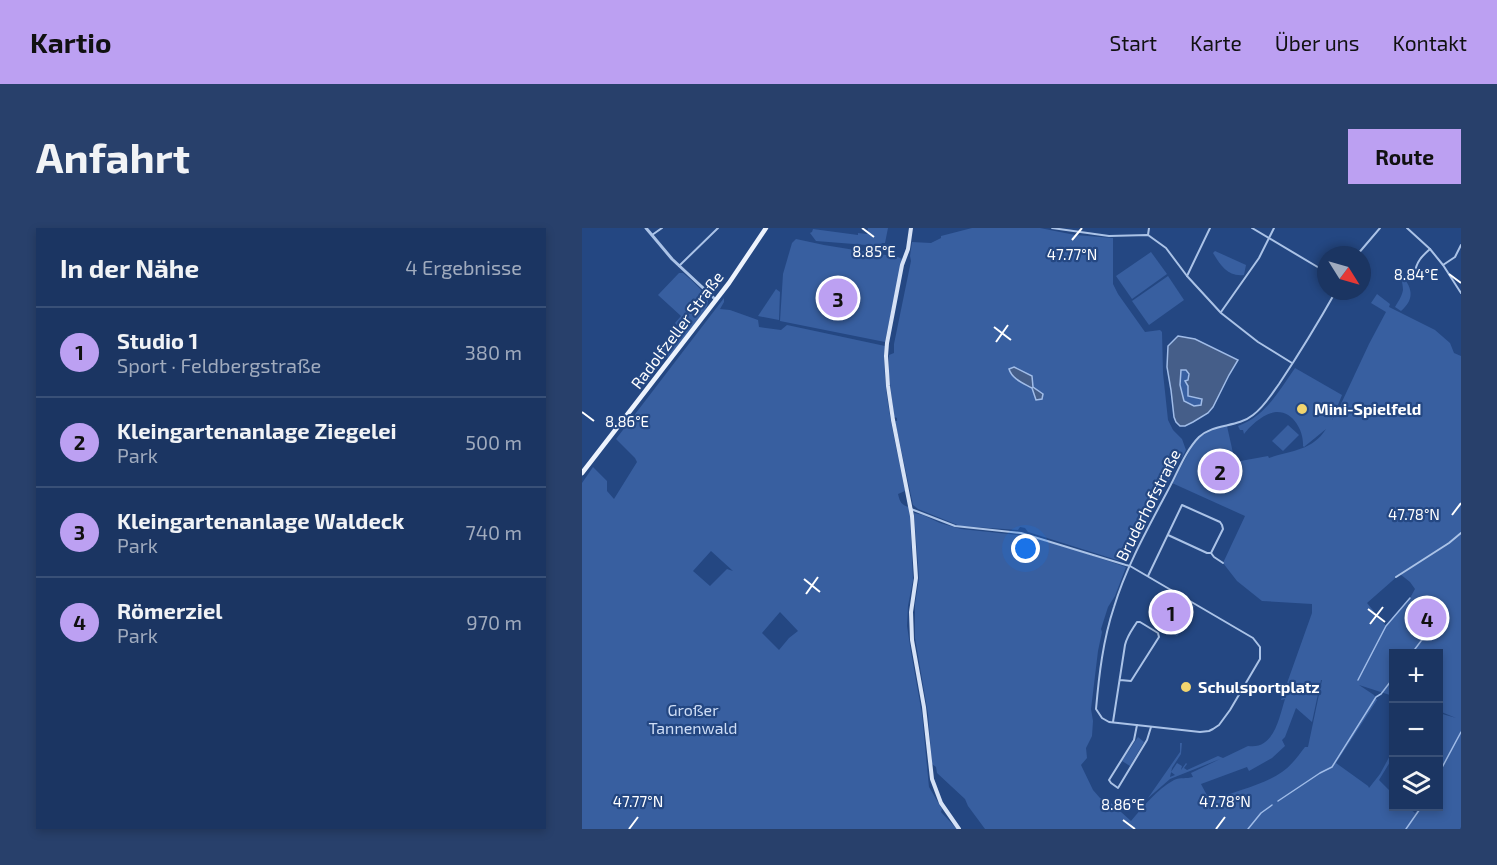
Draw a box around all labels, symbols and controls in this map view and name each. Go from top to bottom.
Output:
text: Kartio [30,25,111,59]
text: Start [1110,30,1157,55]
text: Karte [1190,30,1242,55]
text: Über uns [1275,30,1360,55]
text: Kontakt [1393,30,1467,55]
button: Route [1348,129,1461,184]
text: Anfahrt [36,131,190,181]
text: 8.85°E [852,242,896,260]
text: 47.77°N [1047,245,1097,263]
north arrow [1317,246,1371,300]
text: In der Nähe [60,252,199,283]
text: 4 Ergebnisse [405,255,522,279]
text: 8.84°E [1394,265,1438,283]
street label: Radolfzeller Straße [626,267,727,392]
pin: 3 [818,276,858,320]
text: Studio 1 [117,327,198,353]
text: 1 [75,340,84,364]
text: 380 m [465,340,522,364]
text: Sport · Feldbergstraße [117,353,321,377]
place label: Mini-Spielfeld [1314,399,1421,418]
marker: Mini-Spielfeld [1295,402,1309,416]
text: 8.86°E [605,412,649,430]
text: Kleingartenanlage Ziegelei [117,417,397,443]
text: 2 [74,430,85,454]
text: 500 m [465,430,522,454]
text: Park [117,443,158,467]
street label: Bruderhofstraße [1111,446,1184,564]
pin: 2 [1200,448,1240,494]
text: 47.78°N [1388,505,1440,523]
text: Kleingartenanlage Waldeck [117,507,404,533]
text: 3 [74,520,85,544]
text: 740 m [465,520,522,544]
text: Park [117,533,158,557]
your location [1011,534,1040,563]
pin: 1 [1152,590,1190,634]
pin: 4 [1408,596,1446,640]
text: Römerziel [117,597,223,623]
text: 4 [73,610,86,634]
text: 970 m [466,610,522,634]
text: Park [117,623,158,647]
map controls [1389,649,1443,811]
button: + [1389,649,1443,703]
place label: Schulsportplatz [1198,677,1320,696]
marker: Schulsportplatz [1179,680,1193,694]
park label: Großer Tannenwald [649,700,737,737]
button: − [1389,703,1443,757]
button: layers [1389,757,1443,811]
text: 47.77°N [613,792,663,810]
text: 47.78°N [1199,792,1251,810]
text: 8.86°E [1101,795,1145,813]

